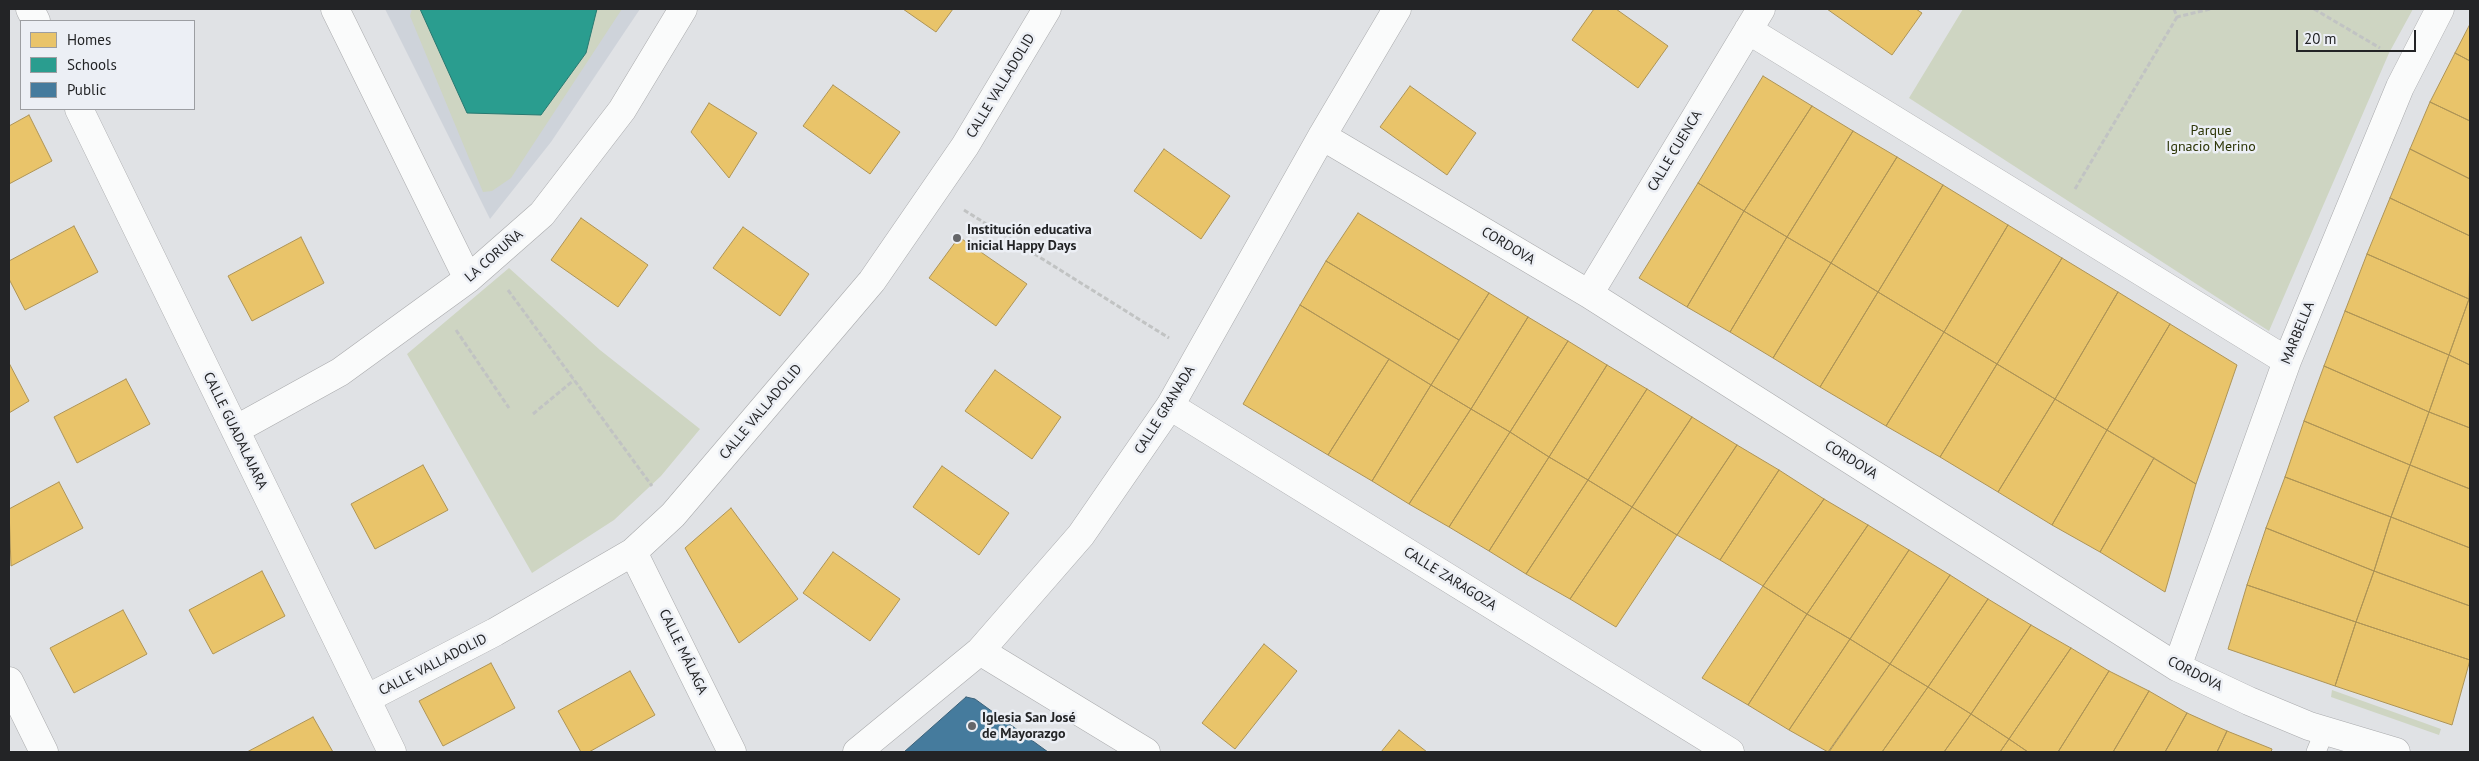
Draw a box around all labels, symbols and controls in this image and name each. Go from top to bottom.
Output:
legend [20,20,195,110]
scale bar [2299,20,2419,52]
text: 20 m [2304,29,2337,48]
text: Homes [67,30,111,49]
street label: CALLE VALLADOLID [963,31,1039,141]
text: Schools [67,55,117,74]
text: Public [67,80,106,99]
street label: CALLE CUENCA [1644,108,1706,194]
park label: Parque Ignacio Merino [2166,123,2256,156]
place label: Institución educativa inicial Happy Days [967,222,1092,254]
street label: CORDOVA [1478,223,1538,269]
street label: LA CORUÑA [461,226,527,286]
marker: Institución educativa inicial Happy Days [951,232,963,244]
street label: MARBELLA [2278,299,2318,367]
street label: CALLE VALLADOLID [716,361,806,463]
street label: CALLE GRANADA [1131,363,1199,457]
street label: CALLE GUADALAJARA [199,370,271,492]
street label: CORDOVA [1821,437,1881,483]
street label: CALLE ZARAGOZA [1401,544,1499,614]
street label: CALLE MÁLAGA [655,607,711,697]
street label: CALLE VALLADOLID [376,631,490,699]
street label: CORDOVA [2165,653,2225,695]
place label: Iglesia San José de Mayorazgo [982,710,1076,742]
marker: Iglesia San José de Mayorazgo [966,720,978,732]

